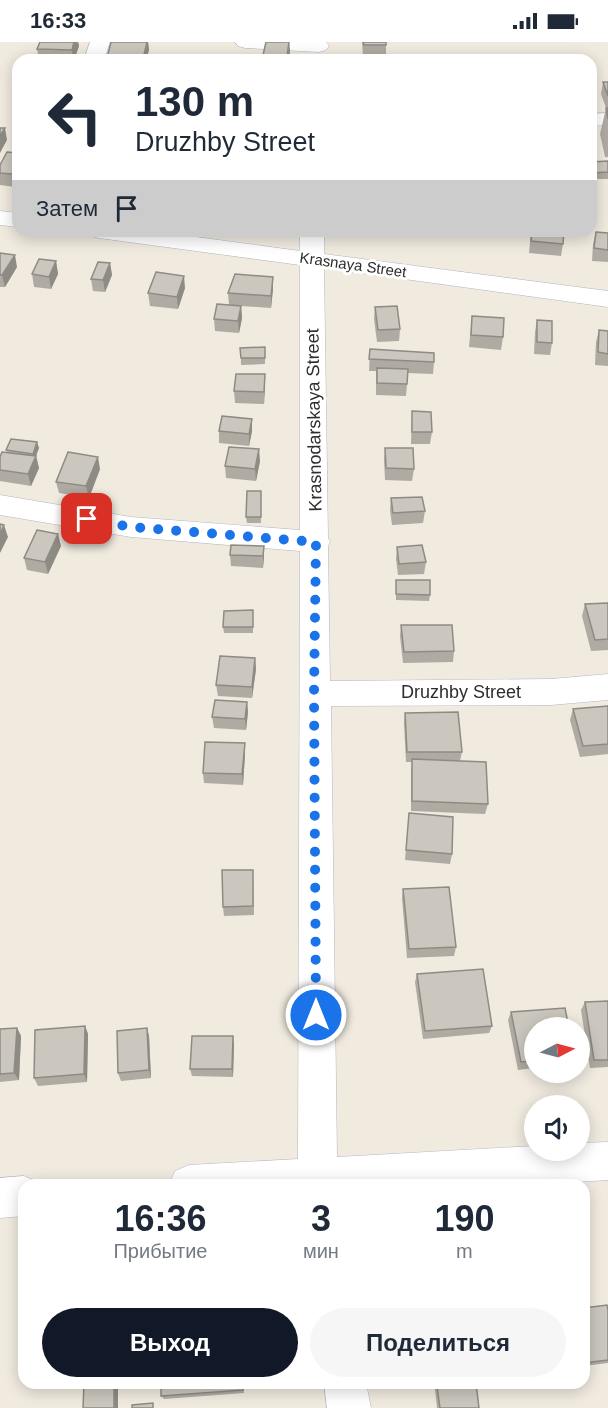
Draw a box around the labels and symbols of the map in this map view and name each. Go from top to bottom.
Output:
street label: Krasnaya Street [299,249,408,281]
street label: Krasnodarskaya Street [302,328,326,512]
pin [61,493,112,544]
street label: Druzhby Street [401,682,521,702]
position arrow [284,983,348,1047]
north arrow [524,1017,590,1083]

